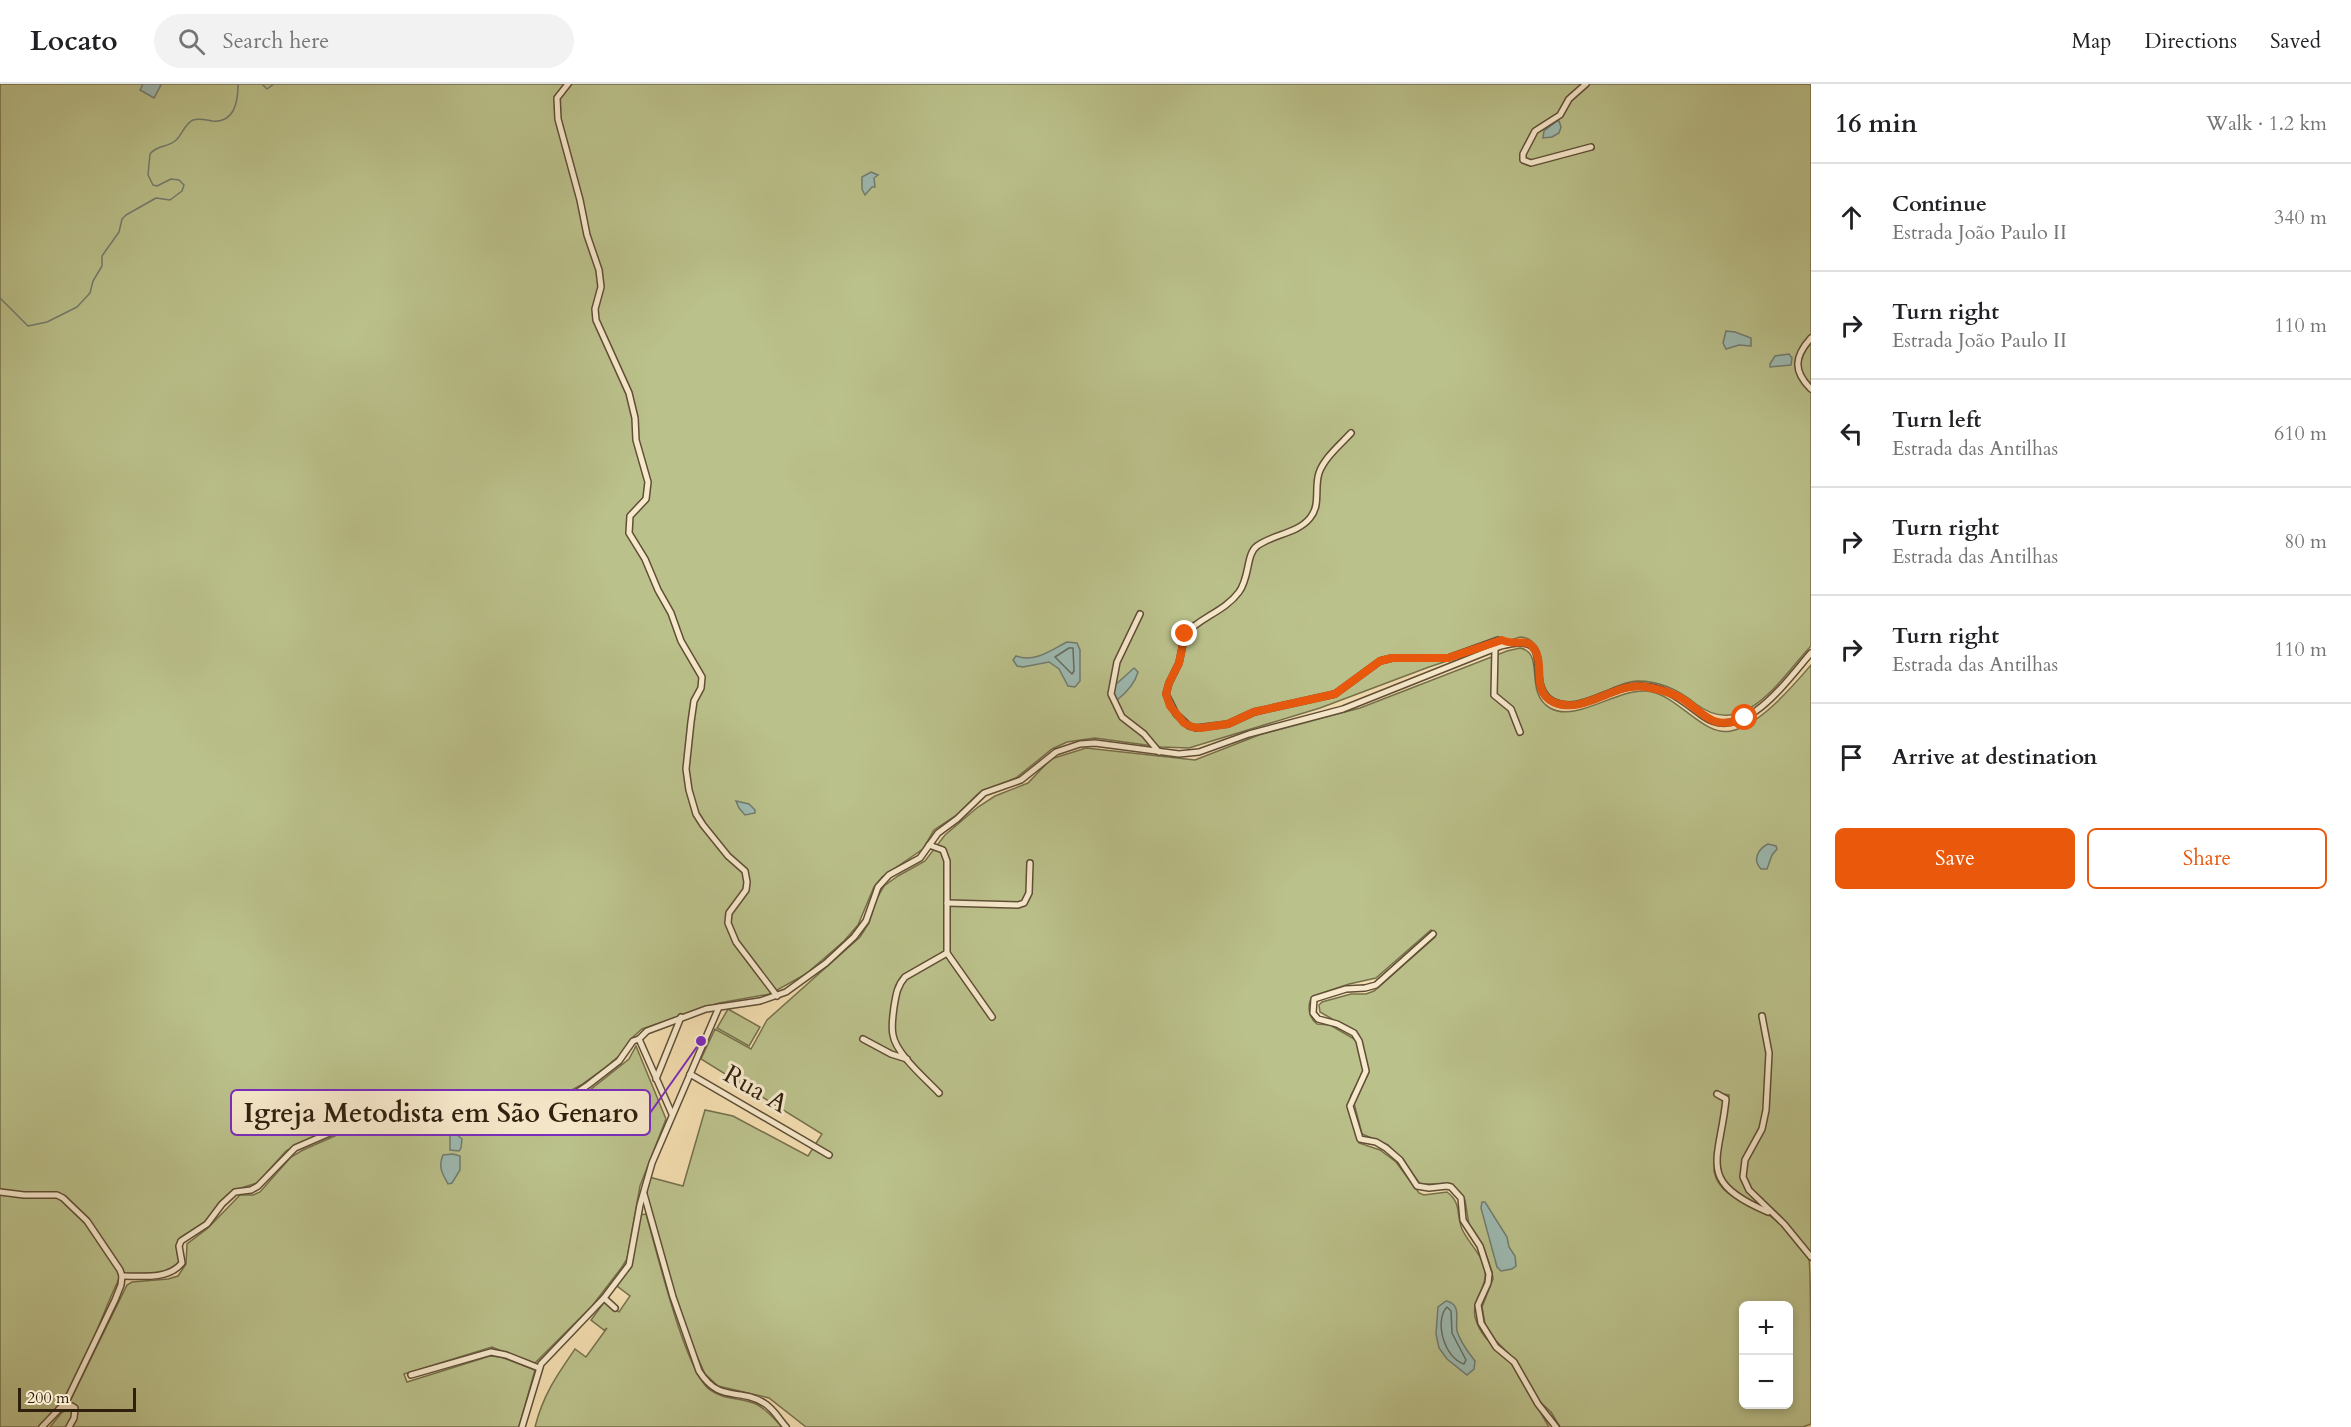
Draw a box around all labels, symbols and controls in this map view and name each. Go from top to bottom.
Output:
search box [154,14,574,68]
text: Locato [30,22,118,60]
icon: search [175,25,208,58]
text: Search here [223,26,329,56]
text: Map [2071,27,2111,56]
text: Directions [2144,27,2237,56]
text: Saved [2270,27,2321,56]
text: 16 min [1835,106,1918,141]
text: Walk · 1.2 km [2206,110,2327,137]
text: Continue [1892,189,1987,219]
icon: ahead [1835,201,1868,234]
text: 340 m [2274,204,2327,231]
text: Estrada João Paulo II [1892,219,2067,246]
text: Turn right [1892,297,1999,327]
icon: right [1835,309,1868,342]
text: 110 m [2274,312,2327,339]
text: Estrada João Paulo II [1892,327,2067,354]
text: Turn left [1892,405,1981,435]
icon: left [1835,417,1868,450]
text: 610 m [2274,420,2327,447]
text: Estrada das Antilhas [1892,435,2058,462]
text: Turn right [1892,513,1999,543]
icon: right [1835,525,1868,558]
text: 80 m [2284,528,2327,555]
text: Estrada das Antilhas [1892,543,2058,570]
route end [1171,620,1197,646]
text: Turn right [1892,621,1999,651]
icon: right [1835,633,1868,666]
text: 110 m [2274,636,2327,663]
text: Estrada das Antilhas [1892,651,2058,678]
route start [1731,704,1757,730]
icon: arrive [1835,741,1868,774]
text: Arrive at destination [1892,742,2097,772]
button: Save [1835,828,2075,889]
button: Share [2087,828,2327,889]
street label: Rua A [717,1057,795,1122]
callout: Igreja Metodista em São Genaro [231,1090,650,1135]
text: Igreja Metodista em São Genaro [244,1095,638,1132]
map controls [1739,1301,1793,1409]
button: + [1739,1301,1793,1355]
button: − [1739,1355,1793,1409]
scale bar [18,1385,136,1412]
text: 200 m [27,1387,69,1409]

